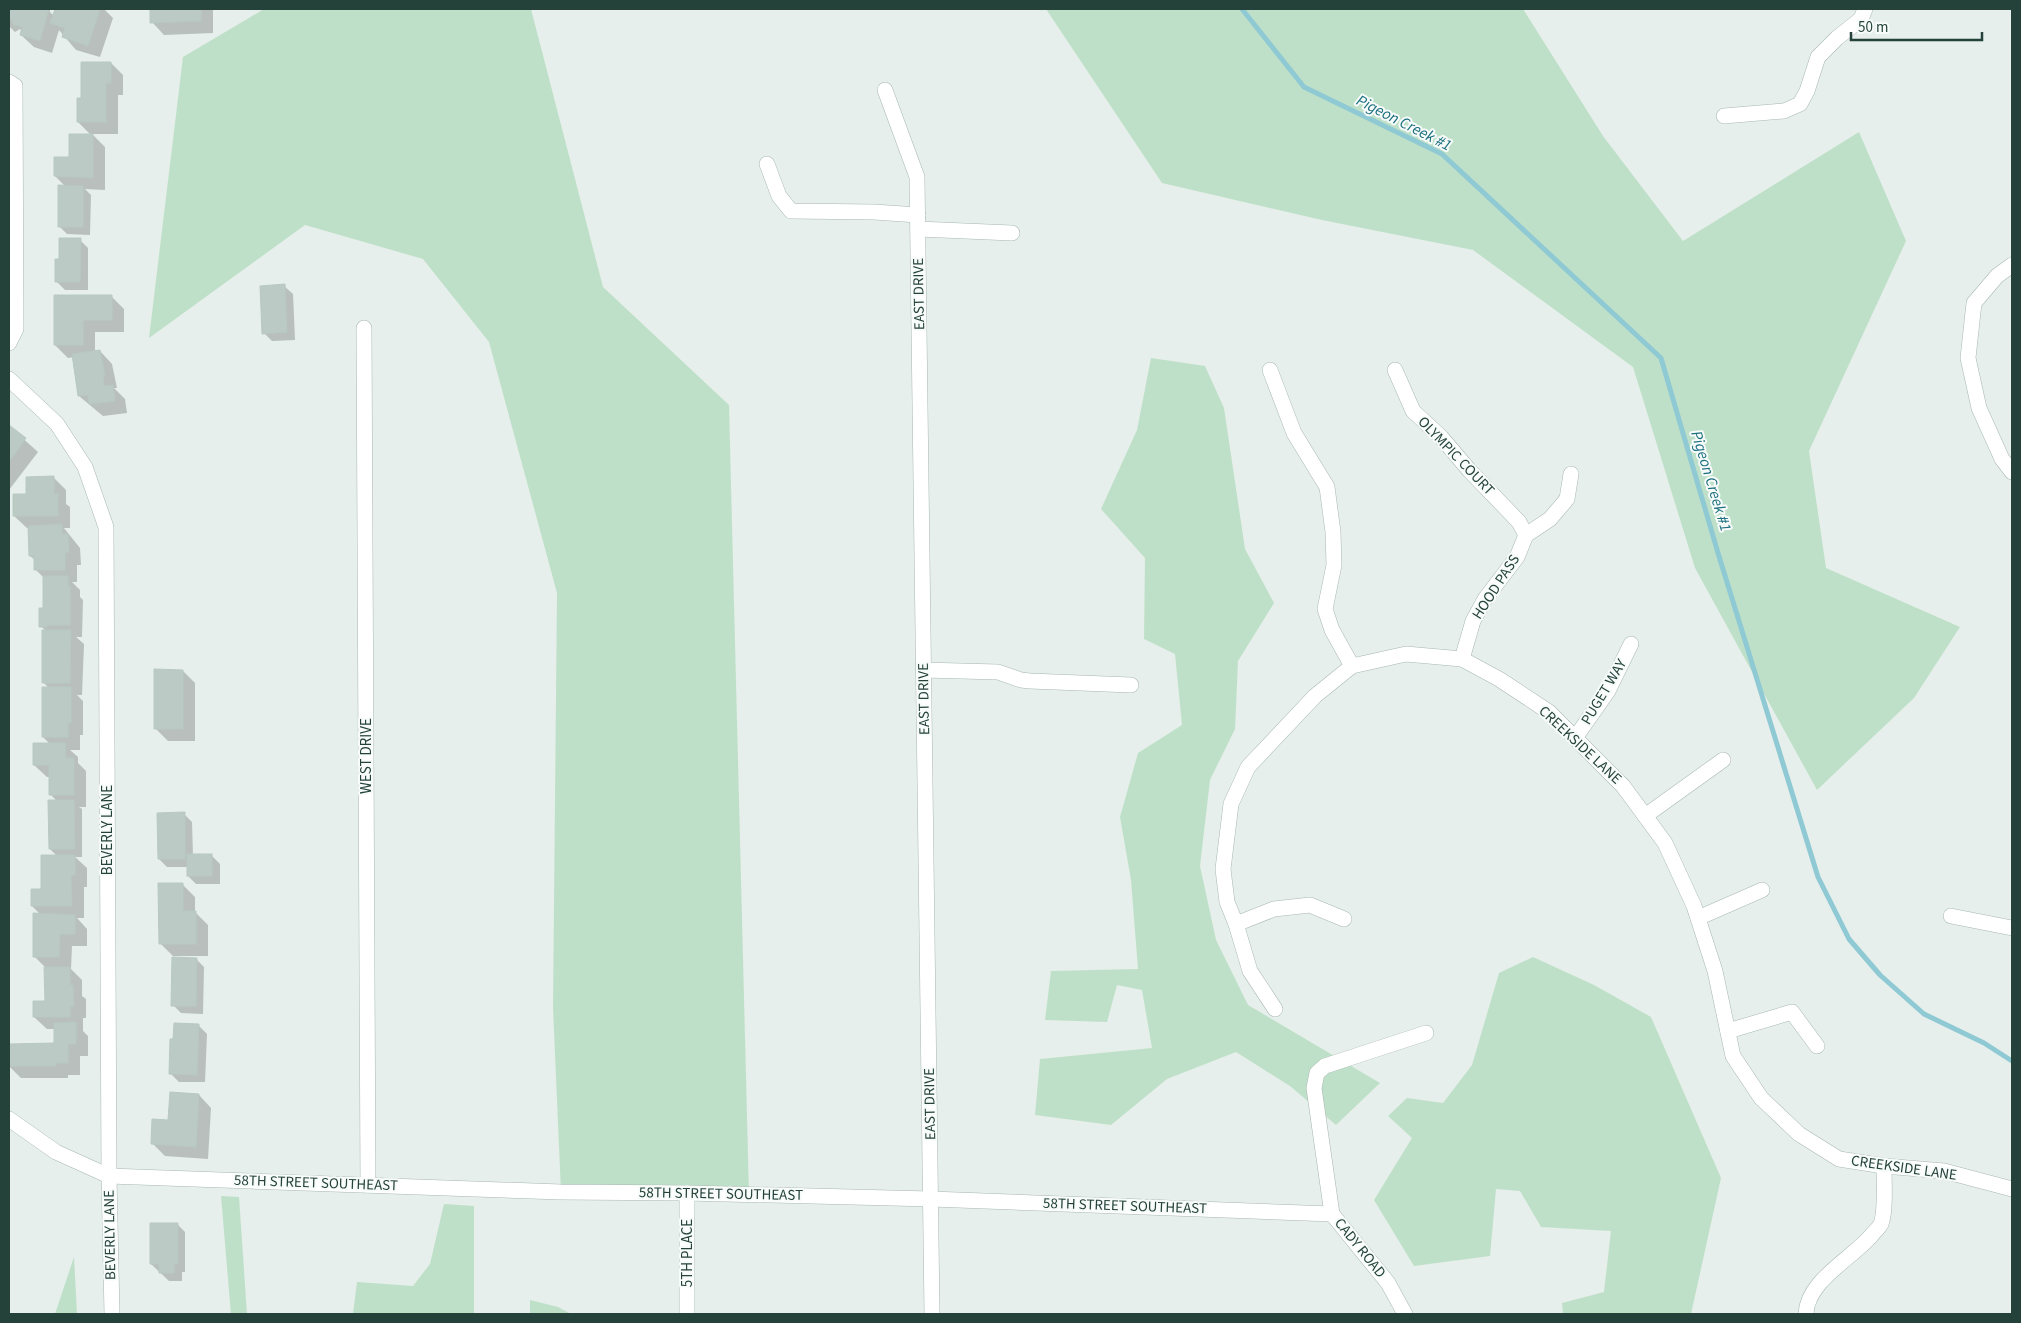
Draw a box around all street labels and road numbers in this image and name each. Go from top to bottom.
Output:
street label: EAST DRIVE [908,258,930,330]
street label: OLYMPIC COURT [1413,412,1499,500]
street label: HOOD PASS [1467,550,1525,624]
street label: PUGET WAY [1576,654,1632,729]
street label: EAST DRIVE [913,663,935,735]
street label: CREEKSIDE LANE [1534,701,1626,789]
street label: WEST DRIVE [356,718,377,794]
street label: BEVERLY LANE [97,785,118,875]
street label: EAST DRIVE [919,1068,941,1140]
street label: CREEKSIDE LANE [1850,1150,1958,1186]
street label: 58TH STREET SOUTHEAST [234,1170,398,1196]
street label: 58TH STREET SOUTHEAST [639,1182,803,1206]
street label: BEVERLY LANE [99,1190,121,1280]
street label: 58TH STREET SOUTHEAST [1043,1193,1207,1219]
street label: CADY ROAD [1329,1214,1391,1282]
street label: 5TH PLACE [677,1219,698,1287]

